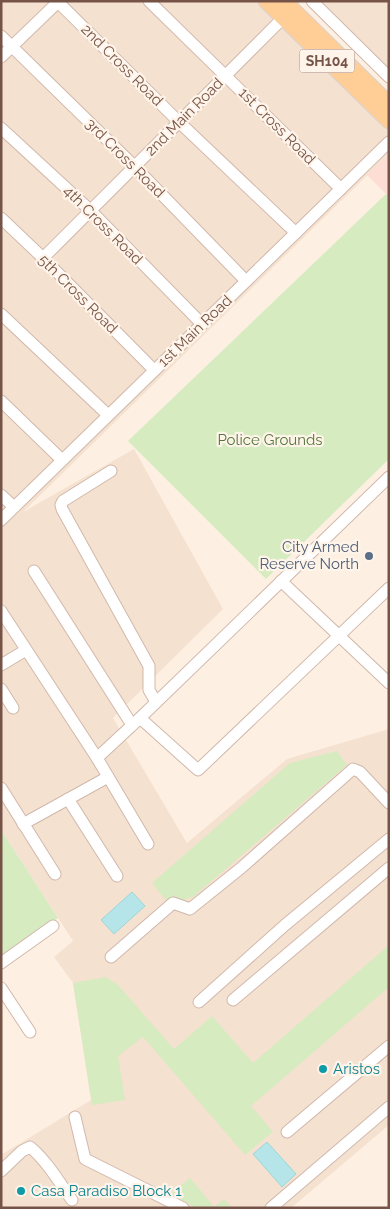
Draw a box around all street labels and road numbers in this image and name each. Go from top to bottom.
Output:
street label: 2nd Cross Road [77,20,167,110]
road number: SH104 [300,49,354,72]
street label: 2nd Main Road [141,74,227,160]
street label: 1st Cross Road [235,84,319,168]
street label: 3rd Cross Road [82,115,168,201]
street label: 4th Cross Road [60,182,146,268]
street label: 5th Cross Road [35,251,121,337]
street label: 1st Main Road [154,291,236,371]

